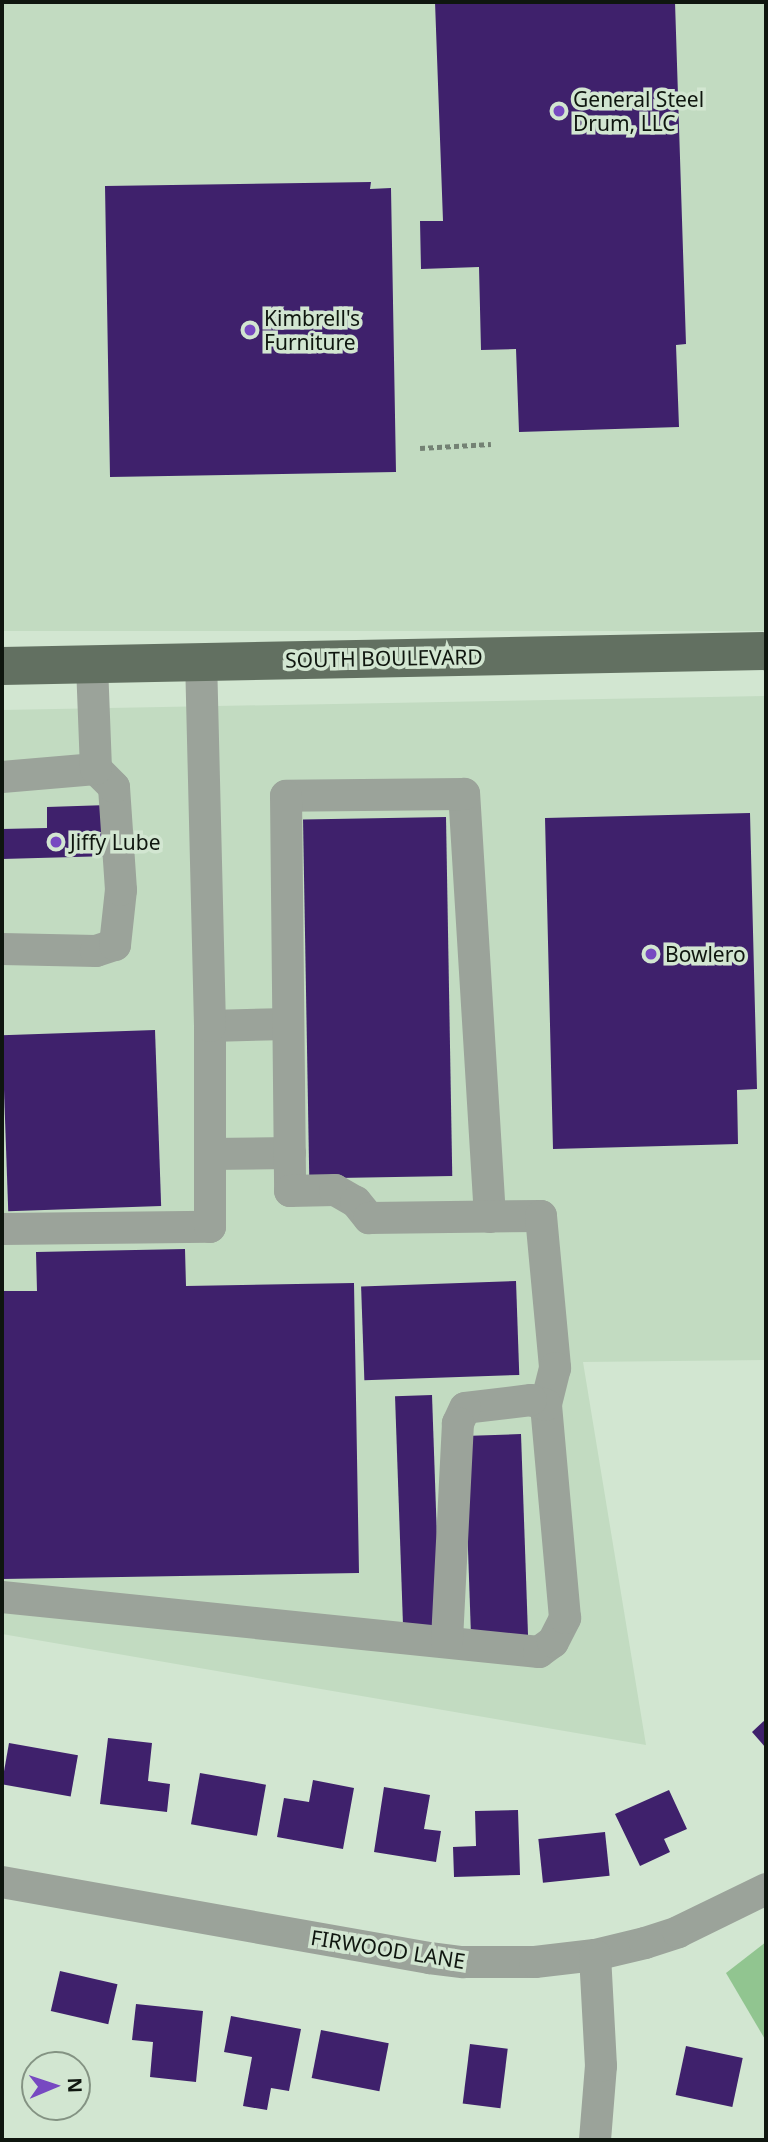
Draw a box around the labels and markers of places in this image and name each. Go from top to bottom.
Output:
place label: General Steel Drum, LLC [573,86,704,136]
marker: General Steel Drum, LLC [551,103,567,119]
place label: Kimbrell's Furniture [264,305,360,355]
marker: Kimbrell's Furniture [242,322,258,338]
place label: Jiffy Lube [70,829,161,855]
marker: Jiffy Lube [48,834,64,850]
place label: Bowlero [665,941,746,967]
marker: Bowlero [643,946,659,962]

